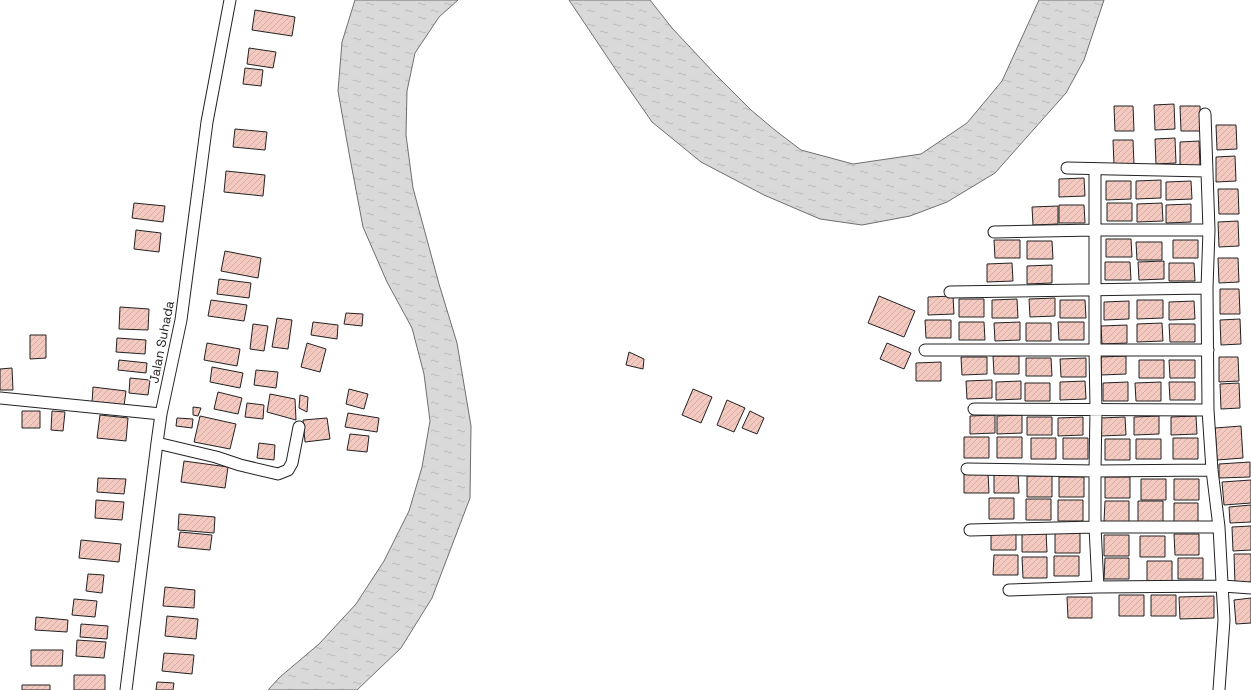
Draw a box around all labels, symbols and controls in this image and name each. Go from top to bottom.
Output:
street label: Jalan Suhada [145,299,178,385]

